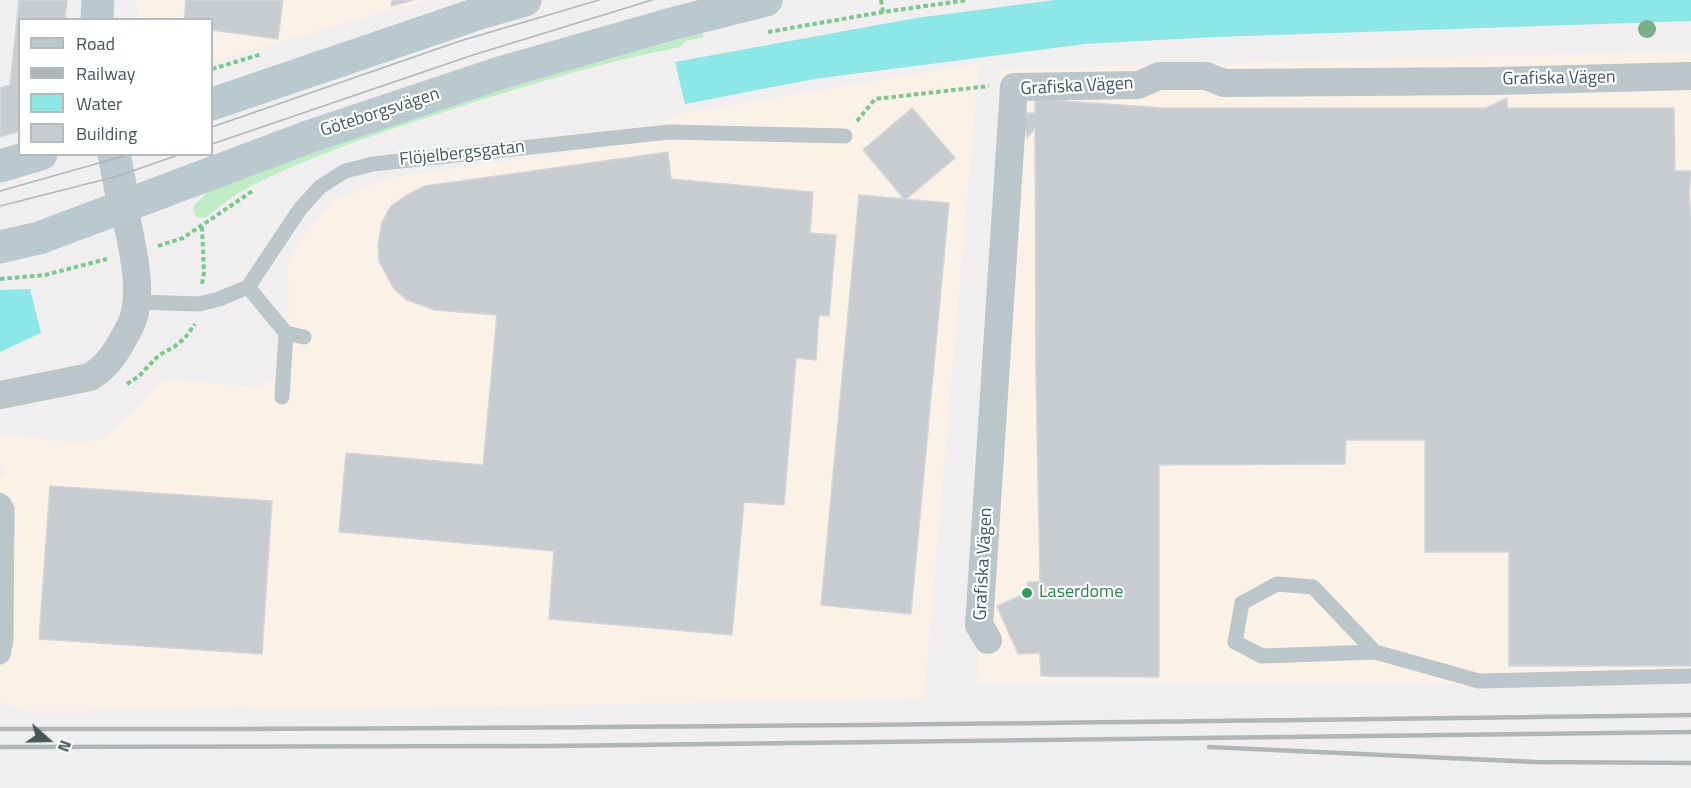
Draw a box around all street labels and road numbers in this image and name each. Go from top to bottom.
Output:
street label: Grafiska Vägen [1502,67,1616,91]
street label: Grafiska Vägen [1020,73,1134,101]
street label: Göteborgsvägen [318,84,442,142]
street label: Flöjelbergsgatan [398,137,526,171]
street label: Grafiska Vägen [970,507,998,621]

